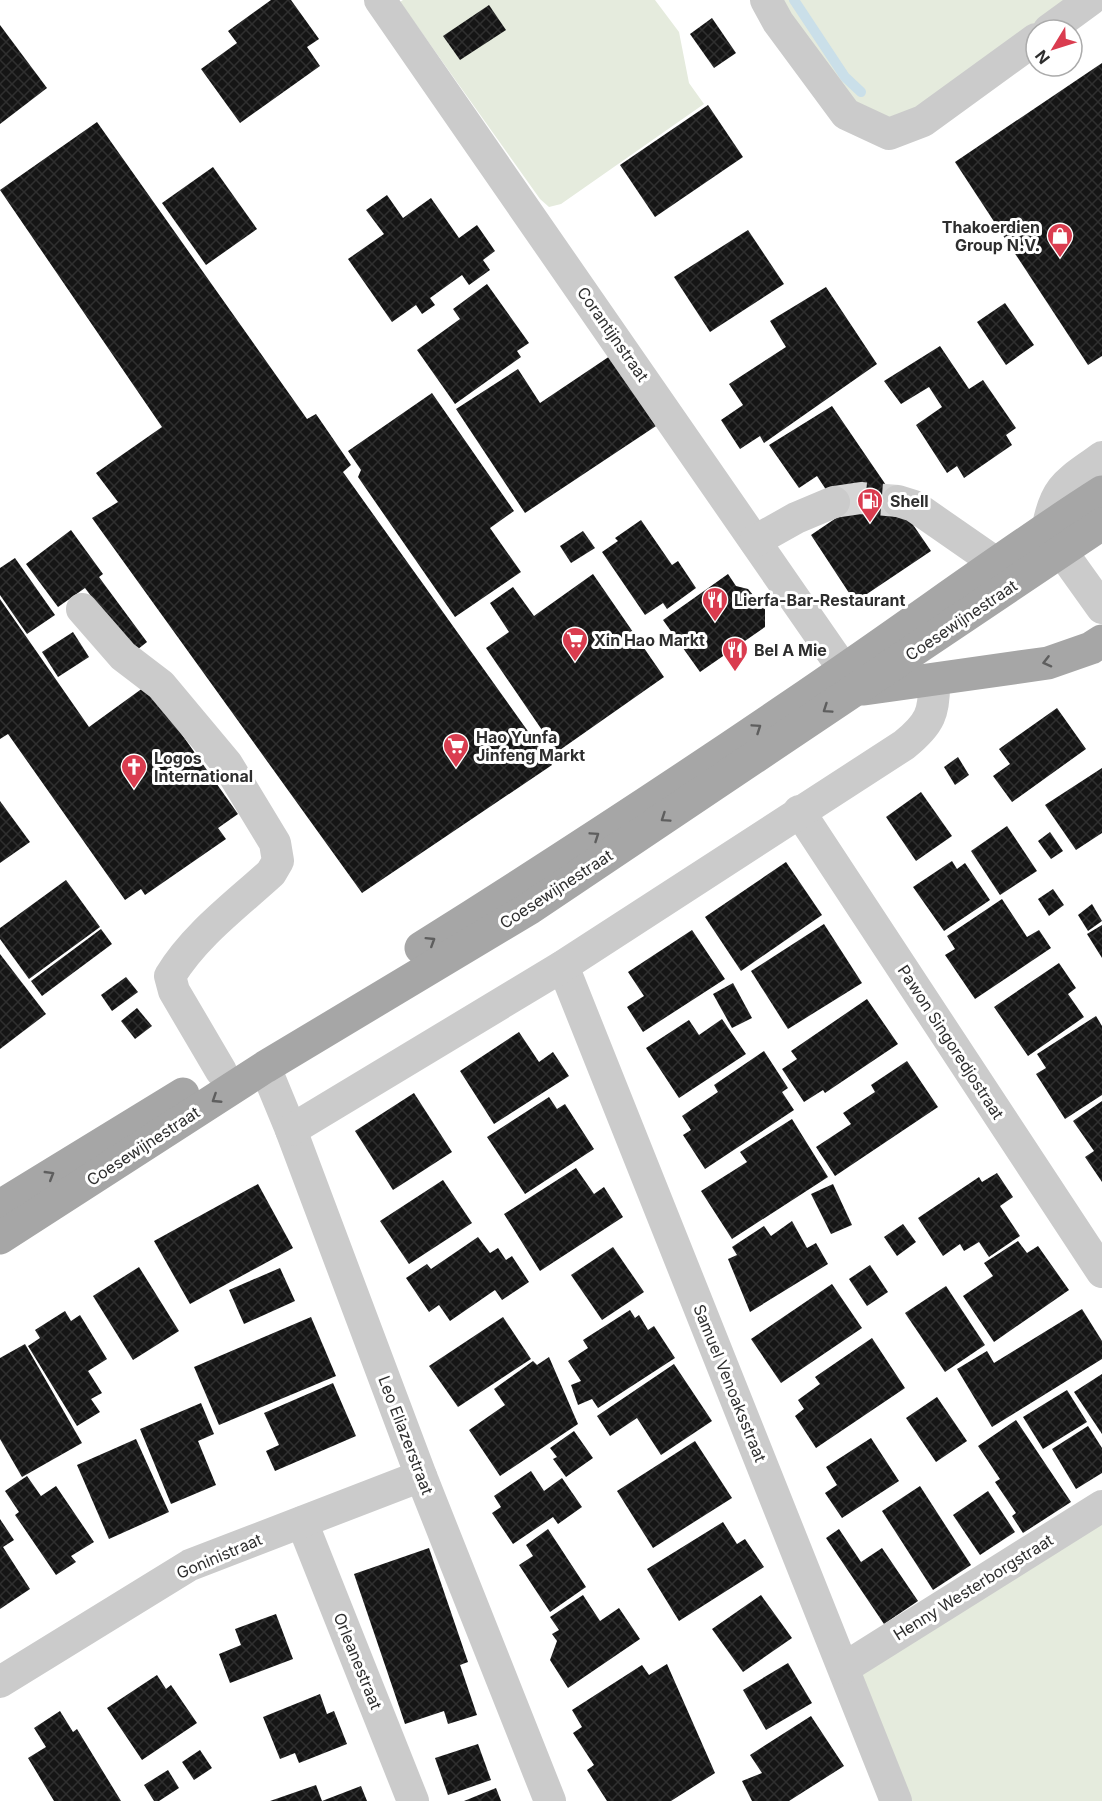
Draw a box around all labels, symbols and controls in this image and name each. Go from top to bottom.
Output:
north arrow [1024,18,1084,78]
text: N [1031,46,1054,68]
place label: Thakoerdien Group N.V. [942,217,1040,255]
shop icon: Thakoerdien Group N.V. [1045,221,1075,259]
street label: Corantijnstraat [573,283,653,385]
fuel station icon: Shell [855,486,885,524]
place label: Shell [890,491,929,511]
street label: Coesewijnestraat [901,575,1021,665]
restaurant icon: Lierfa-Bar-Restaurant [700,585,730,623]
place label: Lierfa-Bar-Restaurant [734,590,905,610]
supermarket icon: Xin Hao Markt [560,625,590,663]
place label: Xin Hao Markt [594,630,705,650]
restaurant icon: Bel A Mie [720,635,750,673]
place label: Bel A Mie [754,640,827,660]
one-way arrow [1043,654,1053,667]
one-way arrow [823,702,834,713]
one-way arrow [750,724,761,735]
place label: Hao Yunfa Jinfeng Markt [476,727,585,765]
supermarket icon: Hao Yunfa Jinfeng Markt [441,731,471,769]
place label: Logos International [154,748,253,786]
church icon: Logos International [119,752,149,790]
one-way arrow [661,811,672,822]
one-way arrow [588,832,599,843]
street label: Coesewijnestraat [496,845,616,933]
one-way arrow [425,937,435,949]
street label: Pawon Singoredjostraat [894,961,1008,1123]
one-way arrow [212,1091,222,1103]
street label: Coesewijnestraat [83,1102,203,1190]
one-way arrow [44,1171,54,1183]
street label: Samuel Venoaksstraat [689,1301,771,1465]
street label: Leo Eliazerstraat [374,1373,438,1497]
street label: Goninistraat [173,1529,265,1583]
street label: Henny Westerborgstraat [889,1530,1057,1644]
street label: Orleanestraat [330,1610,386,1712]

